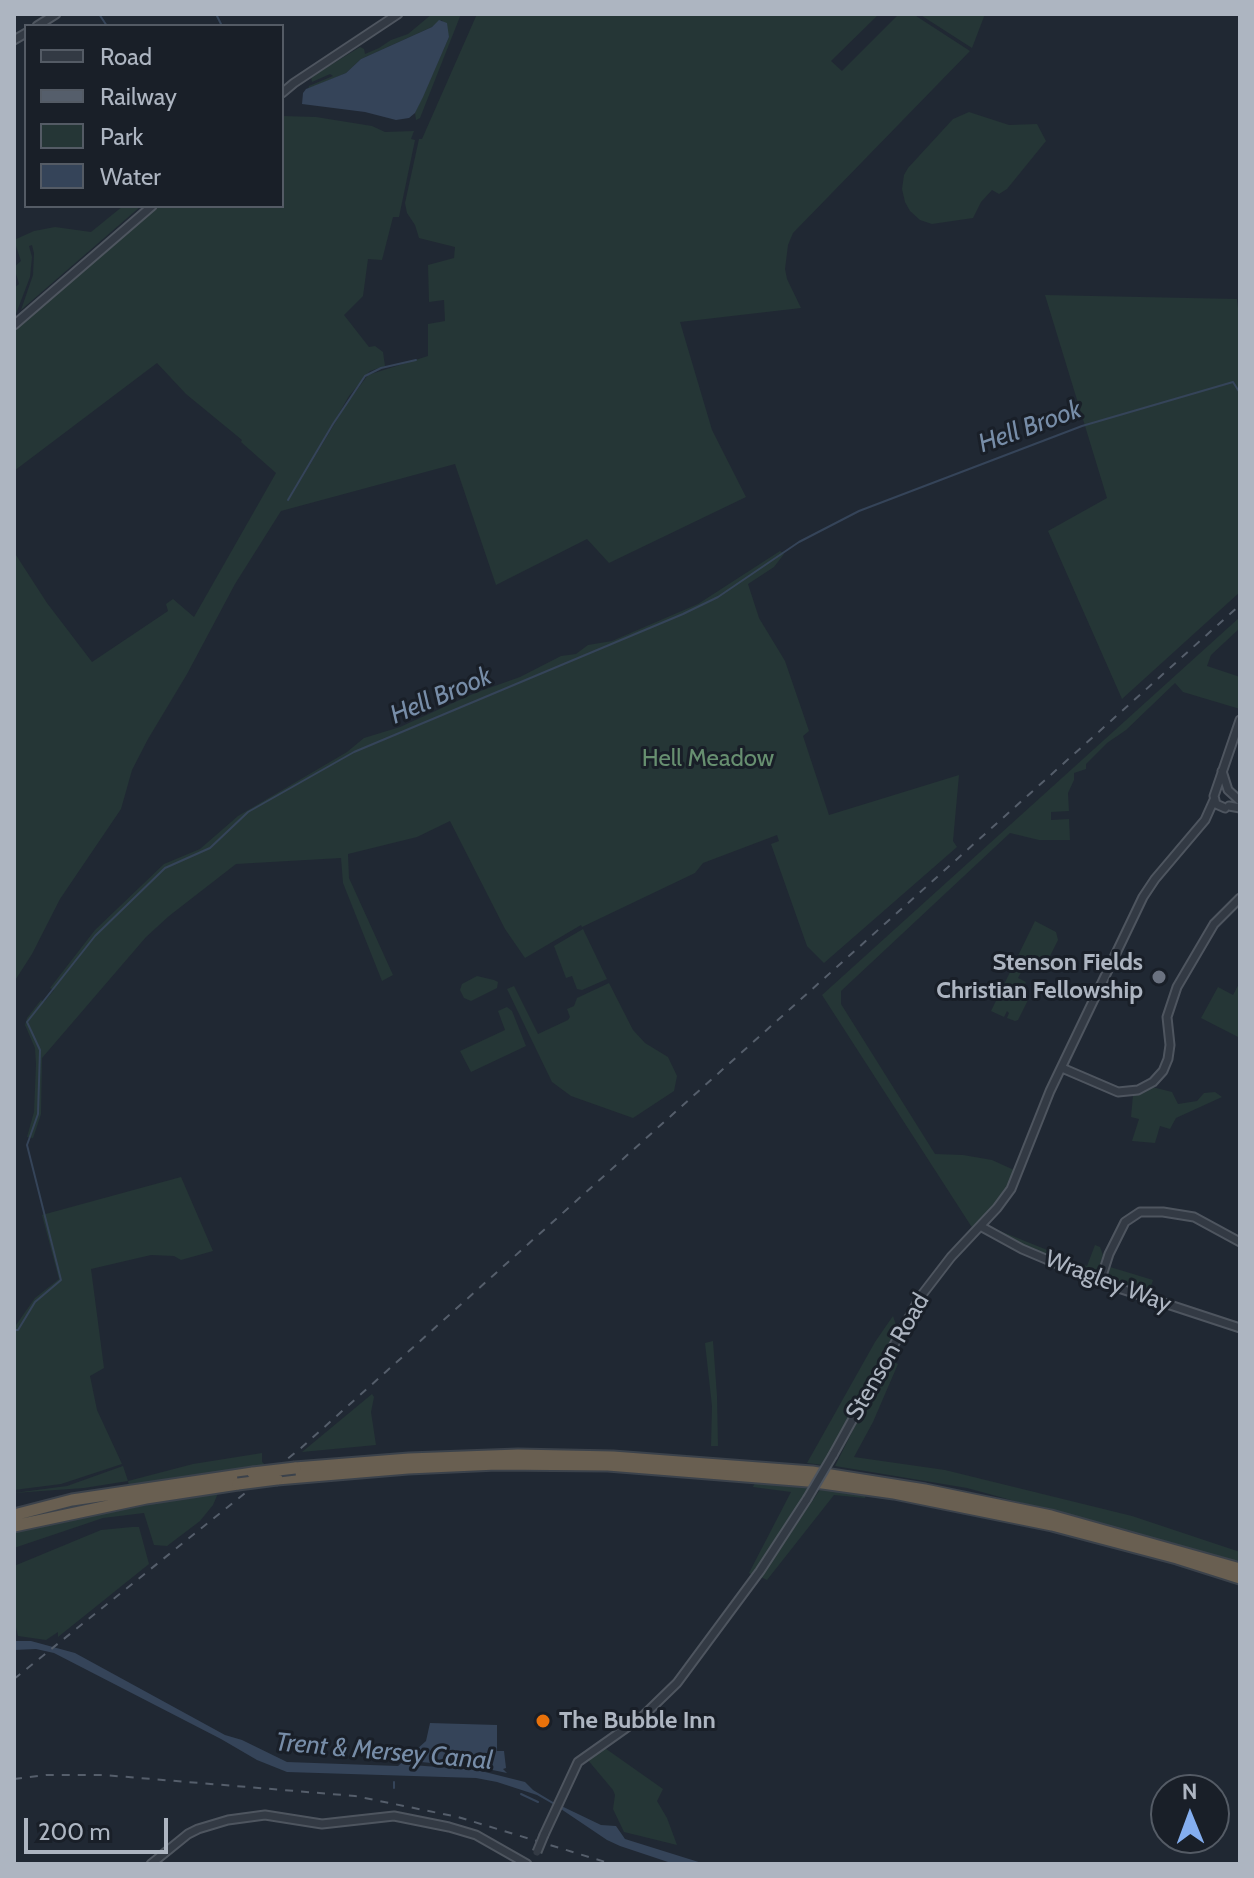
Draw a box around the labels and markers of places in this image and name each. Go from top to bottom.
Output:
place label: Stenson Fields Christian Fellowship [936,949,1143,1005]
marker: Stenson Fields Christian Fellowship [1150,968,1168,986]
place label: The Bubble Inn [559,1707,716,1735]
marker: The Bubble Inn [534,1712,552,1730]

